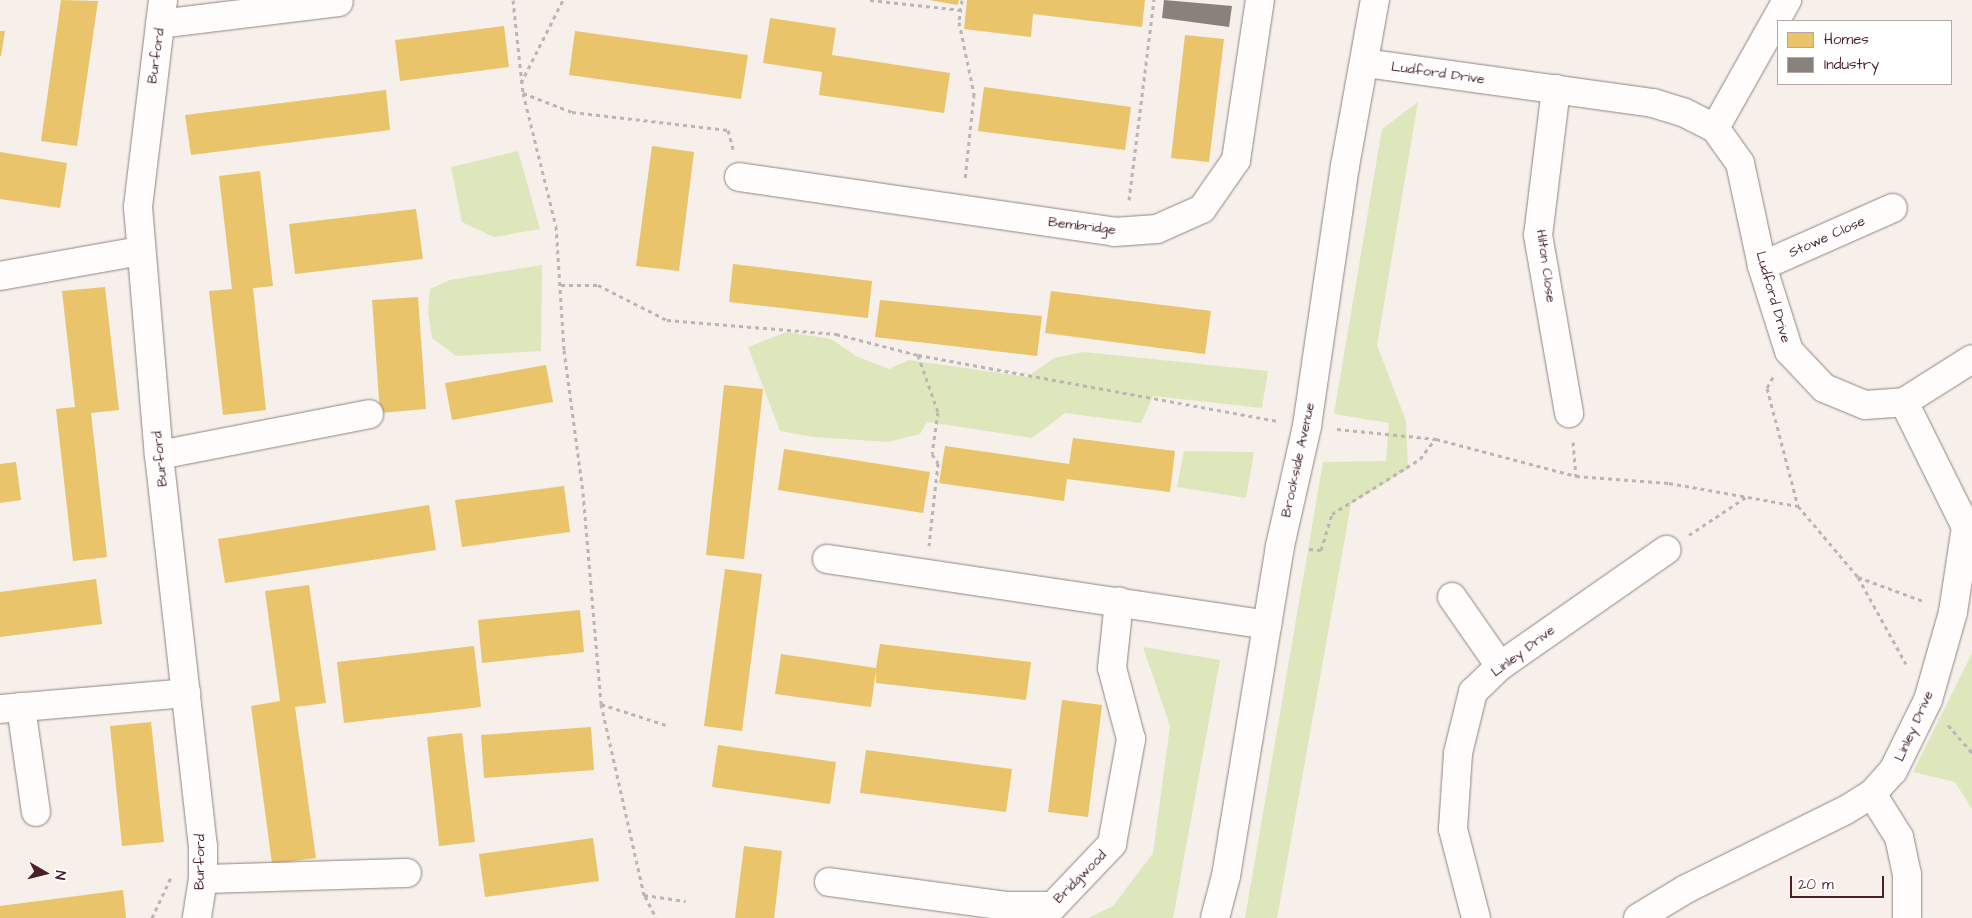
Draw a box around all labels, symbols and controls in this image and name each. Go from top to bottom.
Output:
legend [1777,20,1952,85]
street label: Burford [144,27,168,85]
text: Homes [1824,29,1869,50]
text: Industry [1824,54,1879,75]
street label: Ludford Drive [1390,58,1486,88]
street label: Stowe Close [1786,213,1868,261]
street label: Bembridge [1047,214,1117,238]
street label: Hilton Close [1533,228,1559,304]
street label: Ludford Drive [1752,249,1794,345]
street label: Brookside Avenue [1278,401,1318,519]
street label: Burford [149,430,171,488]
street label: Linley Drive [1488,622,1558,680]
street label: Linley Drive [1891,688,1937,764]
street label: Burford [191,834,209,890]
street label: Bridgwood [1050,847,1110,907]
north arrow [20,848,70,898]
scale bar [1792,866,1886,898]
text: N [49,869,70,881]
text: 20 m [1798,874,1834,895]

